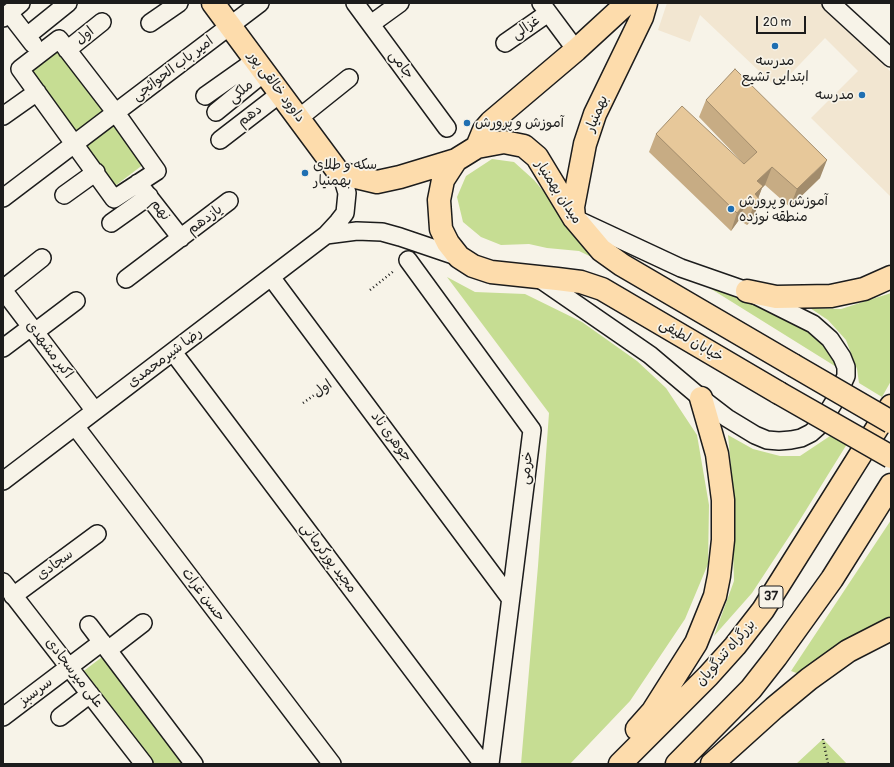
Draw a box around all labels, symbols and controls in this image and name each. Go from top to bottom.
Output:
scale bar [758,8,808,34]
street label: غزالی [509,12,543,44]
text: 20 m [763,15,791,30]
street label: اول [72,23,98,49]
street label: امیر باب الحوائجی [129,33,217,105]
marker: مدرسه ابتدایی تشیع [770,41,780,51]
street label: جامی [385,47,417,83]
street label: داوود خالقی پور [244,48,308,126]
place label: مدرسه ابتدایی تشیع [741,53,809,86]
street label: ملکی [225,77,257,107]
place label: مدرسه [815,87,854,103]
marker: مدرسه [857,90,867,100]
street label: بهمنیار [582,93,612,135]
street label: دهم [234,101,266,131]
place label: آموزش و پرورش [475,115,564,131]
marker: آموزش و پرورش [462,118,472,128]
place label: سکه و طلای بهمنیار [313,157,377,190]
street label: میدان بهمنیار [531,157,585,227]
marker: سکه و طلای بهمنیار [300,168,310,178]
place label: آموزش و پرورش منطقه نوزده [739,193,828,226]
street label: نهم [146,196,174,224]
street label: یازدهم [184,201,226,239]
marker: آموزش و پرورش منطقه نوزده [726,204,736,214]
street label: خیابان لطیفی [656,316,726,366]
street label: اکبر مشهدی [22,318,76,382]
street label: رضا شیرمحمدی [124,324,206,392]
street label: اول [310,377,336,401]
street label: جوهری ناد [367,409,415,465]
street label: خرمی [517,450,537,486]
street label: مجید پورکرمانی [296,519,360,597]
street label: سجادی [33,546,77,584]
street label: حسن غرات [177,565,229,625]
road number: 37 [759,586,783,608]
street label: بزرگراه تندگویان [693,616,759,690]
street label: علی میرسجادی [41,635,107,711]
street label: سرسبز [16,674,56,710]

